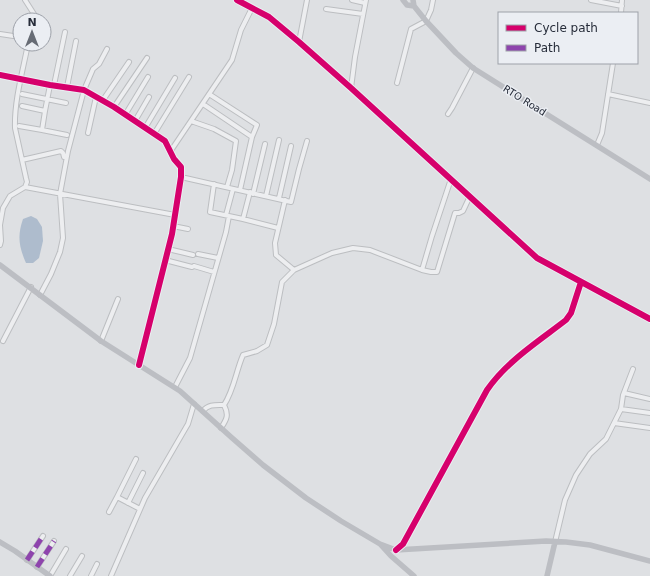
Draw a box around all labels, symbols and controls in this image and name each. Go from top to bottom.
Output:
north arrow [12,12,52,52]
legend [498,12,638,64]
text: N [27,16,37,29]
text: Cycle path [534,21,598,35]
text: Path [534,41,560,55]
street label: RTO Road [501,83,548,118]

